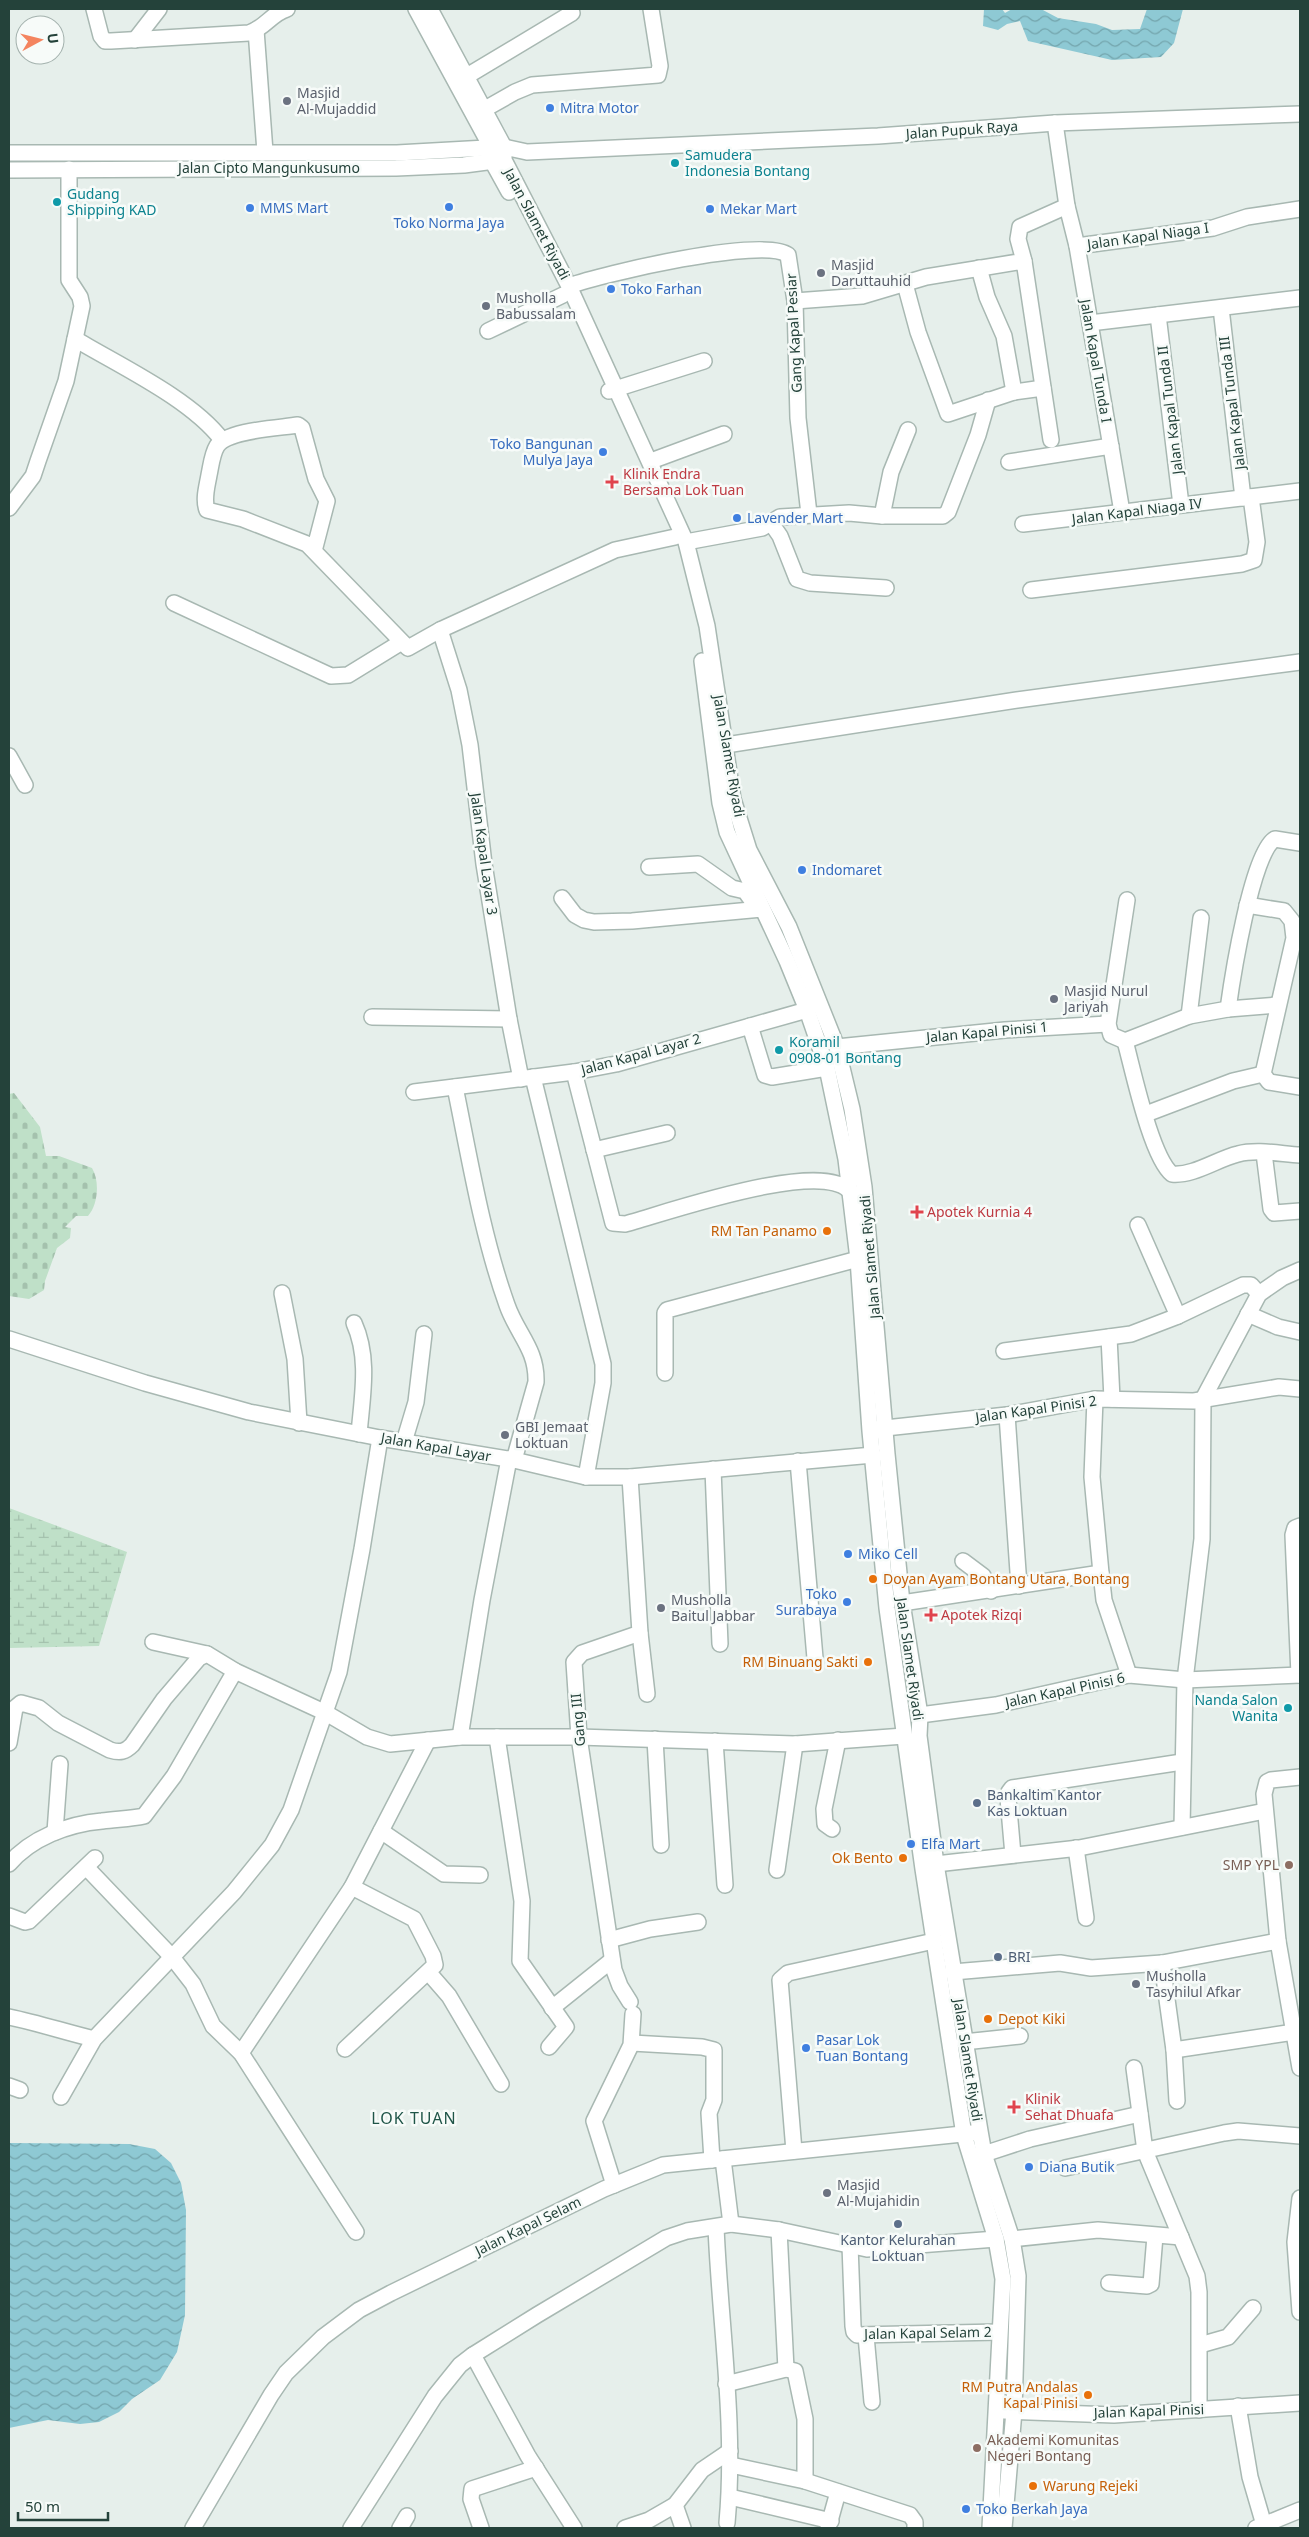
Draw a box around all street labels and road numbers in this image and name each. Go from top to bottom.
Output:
street label: Jalan Pupuk Raya [903,116,1019,143]
street label: Jalan Cipto Mangunkusumo [176,158,360,177]
street label: Jalan Slamet Riyadi [499,163,575,283]
street label: Jalan Kapal Niaga I [1084,218,1210,254]
street label: Gang Kapal Pesiar [781,273,806,393]
street label: Jalan Kapal Tunda I [1076,296,1117,424]
street label: Jalan Kapal Tunda III [1214,335,1249,473]
street label: Jalan Kapal Tunda II [1152,344,1187,478]
street label: Jalan Kapal Niaga IV [1069,493,1204,528]
street label: Jalan Slamet Riyadi [709,691,750,819]
street label: Jalan Kapal Layar 3 [466,790,502,916]
street label: Jalan Kapal Pinisi 1 [923,1017,1049,1046]
street label: Jalan Kapal Layar 2 [577,1028,703,1079]
street label: Jalan Slamet Riyadi [855,1195,885,1322]
street label: Jalan Kapal Pinisi 2 [972,1391,1098,1427]
street label: Jalan Kapal Layar [377,1427,493,1466]
street label: Jalan Slamet Riyadi [892,1594,929,1722]
street label: Jalan Kapal Pinisi 6 [1001,1668,1127,1712]
street label: Gang III [566,1692,589,1747]
street label: Jalan Slamet Riyadi [949,1995,988,2123]
street label: Jalan Kapal Selam [470,2192,584,2260]
street label: Jalan Kapal Selam 2 [862,2322,992,2343]
street label: Jalan Kapal Pinisi [1092,2399,1204,2422]

